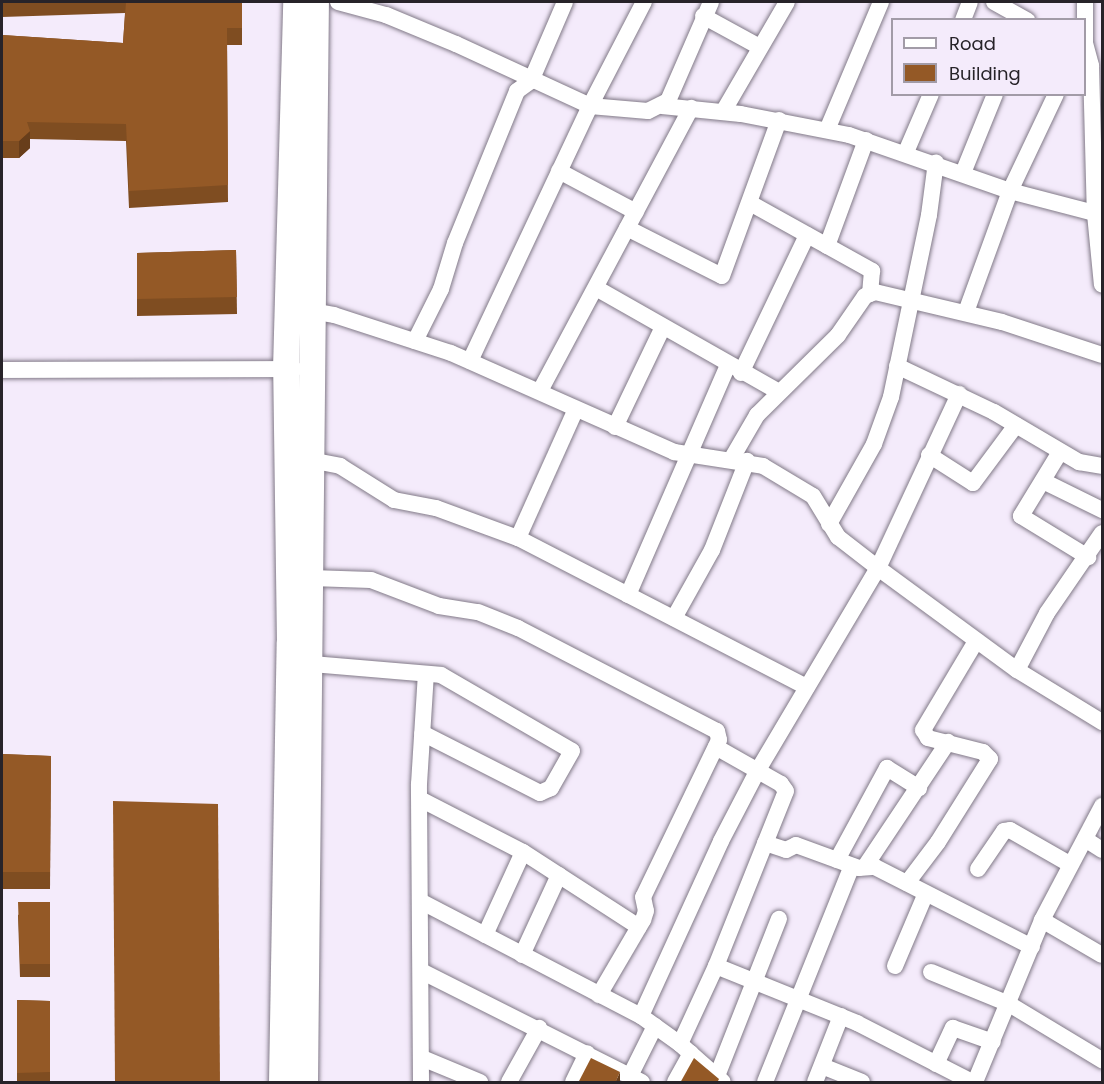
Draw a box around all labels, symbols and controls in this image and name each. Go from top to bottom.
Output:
legend [891,18,1086,96]
text: Road [949,31,996,56]
text: Building [949,61,1021,86]

